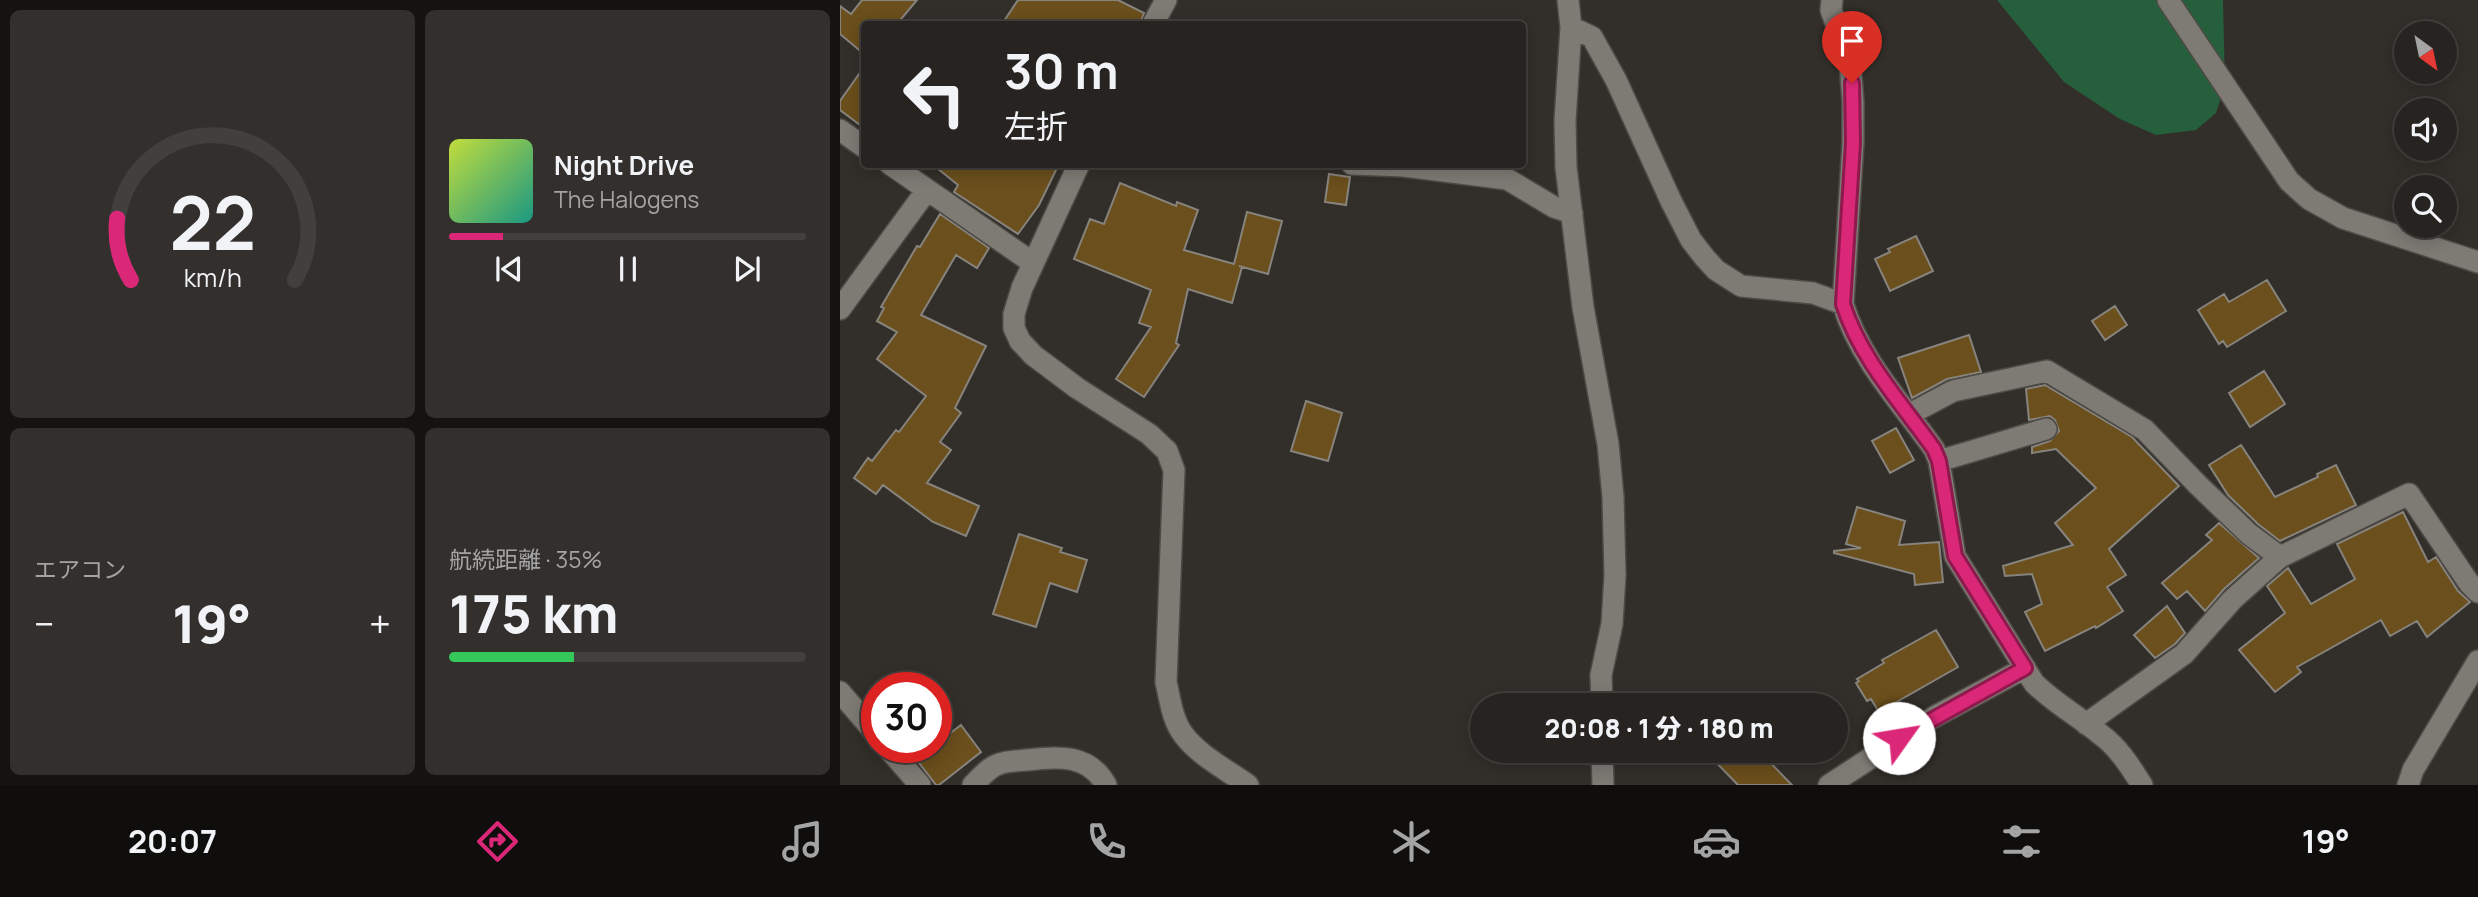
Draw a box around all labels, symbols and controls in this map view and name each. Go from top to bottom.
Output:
pin [1822,11,1882,83]
north arrow [2394,21,2457,84]
map controls [2394,21,2457,238]
icon: arrive [1833,22,1871,60]
text: 30 m [1004,37,1119,104]
icon: left [889,49,980,140]
button: sound [2394,98,2457,161]
text: 左折 [1004,104,1068,148]
text: Night Drive [554,147,694,183]
text: 22 [169,172,256,272]
button: search [2394,175,2457,238]
text: The Halogens [554,183,699,215]
icon: previous [490,250,528,288]
icon: pause [609,250,647,288]
icon: next [728,250,766,288]
text: km/h [183,260,242,295]
text: 航続距離 · 35% [449,543,602,575]
text: エアコン [34,553,126,585]
text: 175 km [449,578,618,649]
text: 19° [172,588,251,659]
text: − [34,597,55,649]
text: + [369,597,391,649]
speed limit sign: 30 [861,672,952,763]
position arrow [1862,701,1936,775]
text: 20:08 · 1 分 · 180 m [1544,710,1774,746]
icon: directions [473,817,522,866]
icon: music [778,817,827,866]
icon: phone [1082,817,1131,866]
icon: climate [1387,817,1436,866]
icon: car [1692,817,1741,866]
icon: filters [1997,817,2046,866]
text: 20:07 [128,819,217,863]
text: 19° [2302,819,2350,863]

